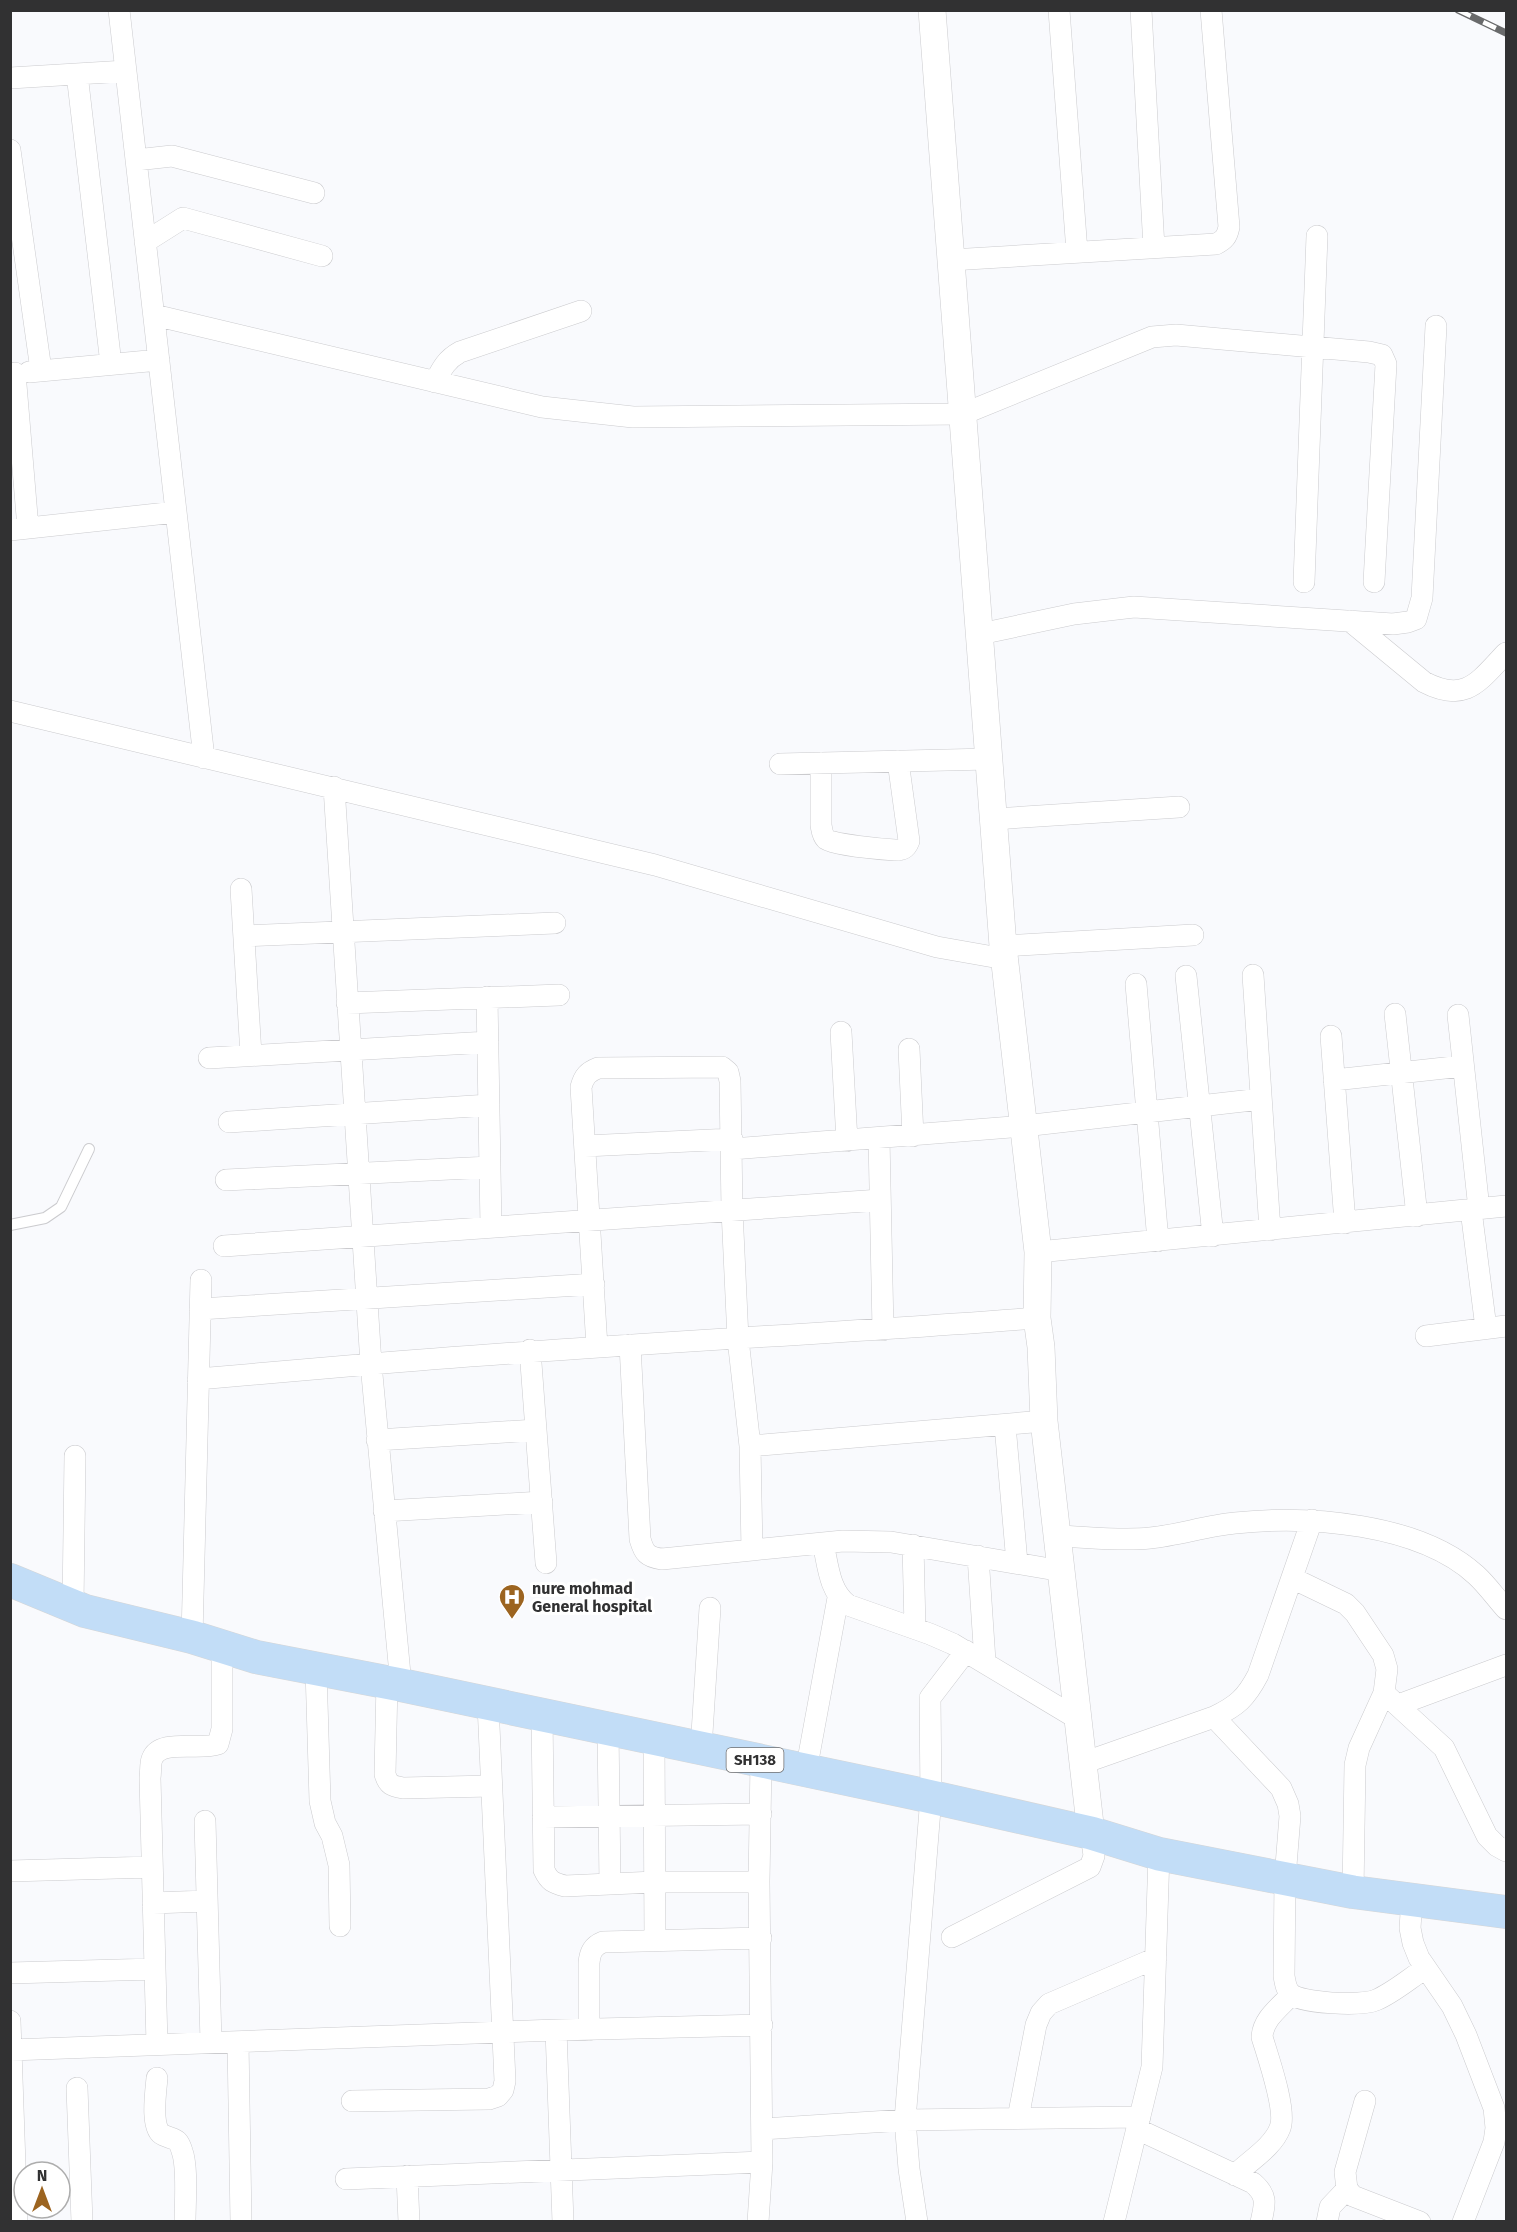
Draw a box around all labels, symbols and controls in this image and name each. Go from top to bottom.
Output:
place label: nure mohmad General hospital [532,1579,652,1616]
hospital icon: nure mohmad General hospital [497,1582,527,1620]
road number: SH138 [726,1748,783,1772]
north arrow [12,2160,72,2220]
text: N [37,2166,47,2185]

